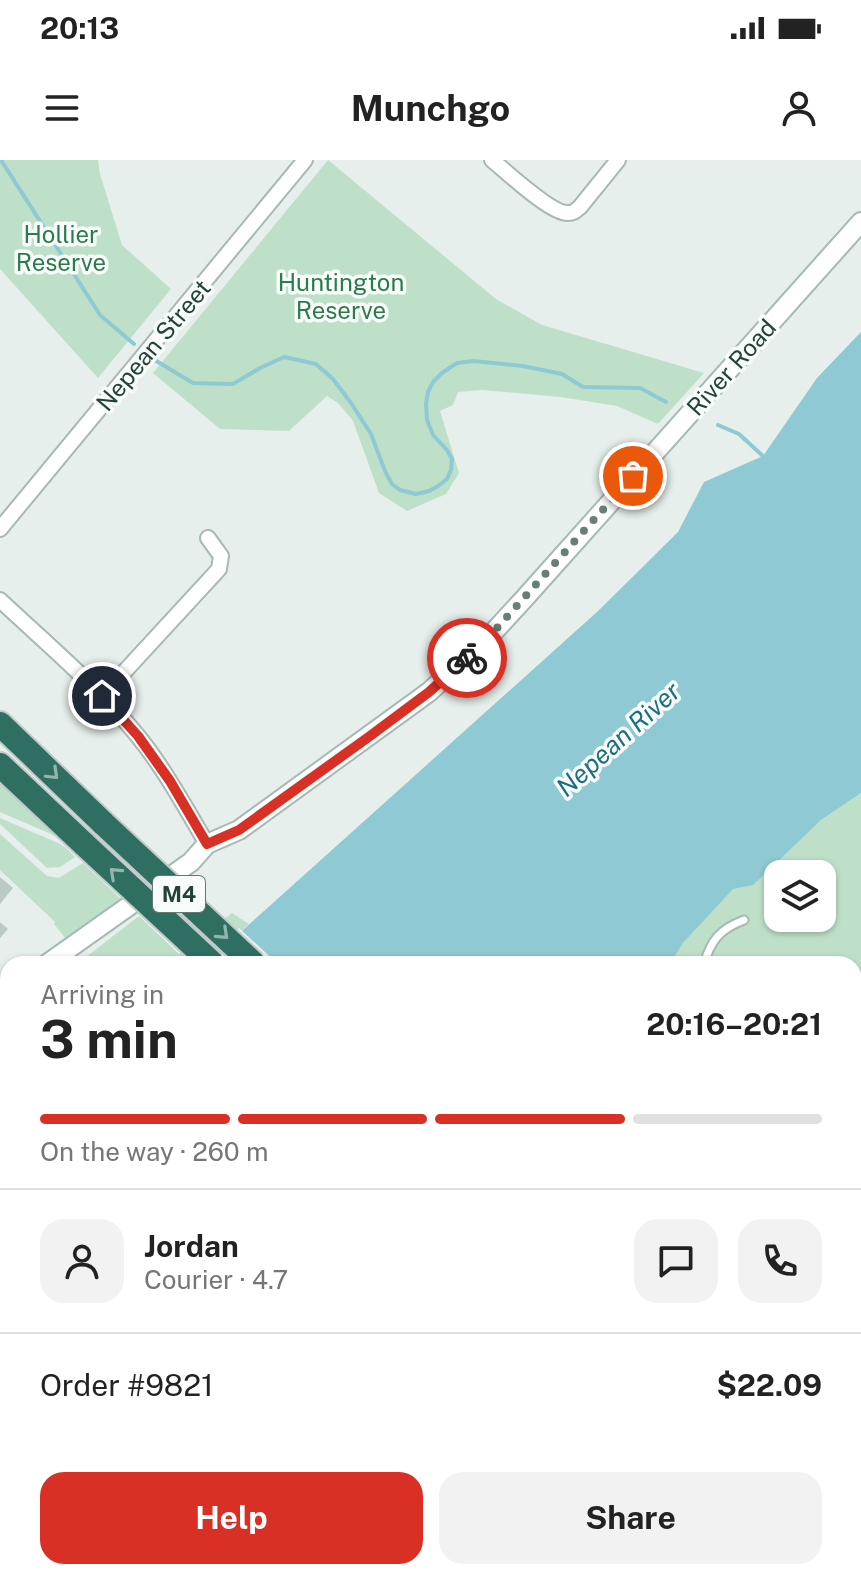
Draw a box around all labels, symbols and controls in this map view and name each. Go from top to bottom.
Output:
text: 20:13 [40,10,119,46]
icon: menu [40,86,84,130]
icon: person [777,86,821,130]
text: Munchgo [351,87,510,129]
park label: Hollier Reserve [16,220,106,276]
park label: Huntington Reserve [278,268,404,324]
street label: Nepean Street [90,274,216,416]
street label: River Road [681,313,781,421]
pin [599,442,667,510]
icon: bag [611,454,655,498]
courier [427,618,507,698]
icon: bike [445,636,489,680]
pin [68,662,136,730]
icon: home [80,674,124,718]
water label: Nepean River [550,675,686,803]
one-way arrow [43,764,58,778]
map controls [764,860,836,932]
button: layers [764,860,836,932]
one-way arrow [109,868,124,882]
road number: M4 [153,876,205,912]
one-way arrow [213,925,228,939]
text: Arriving in [40,979,164,1010]
text: 20:16–20:21 [646,1006,822,1042]
text: 3 min [40,1009,178,1070]
text: On the way · 260 m [40,1136,268,1167]
button: person [40,1219,124,1303]
button: chat [634,1219,718,1303]
button: phone [738,1219,822,1303]
text: Jordan [144,1228,239,1264]
text: Courier · 4.7 [144,1264,288,1295]
text: Order #9821 [40,1367,213,1403]
text: $22.09 [716,1367,822,1403]
button: Help [40,1472,423,1564]
button: Share [439,1472,822,1564]

